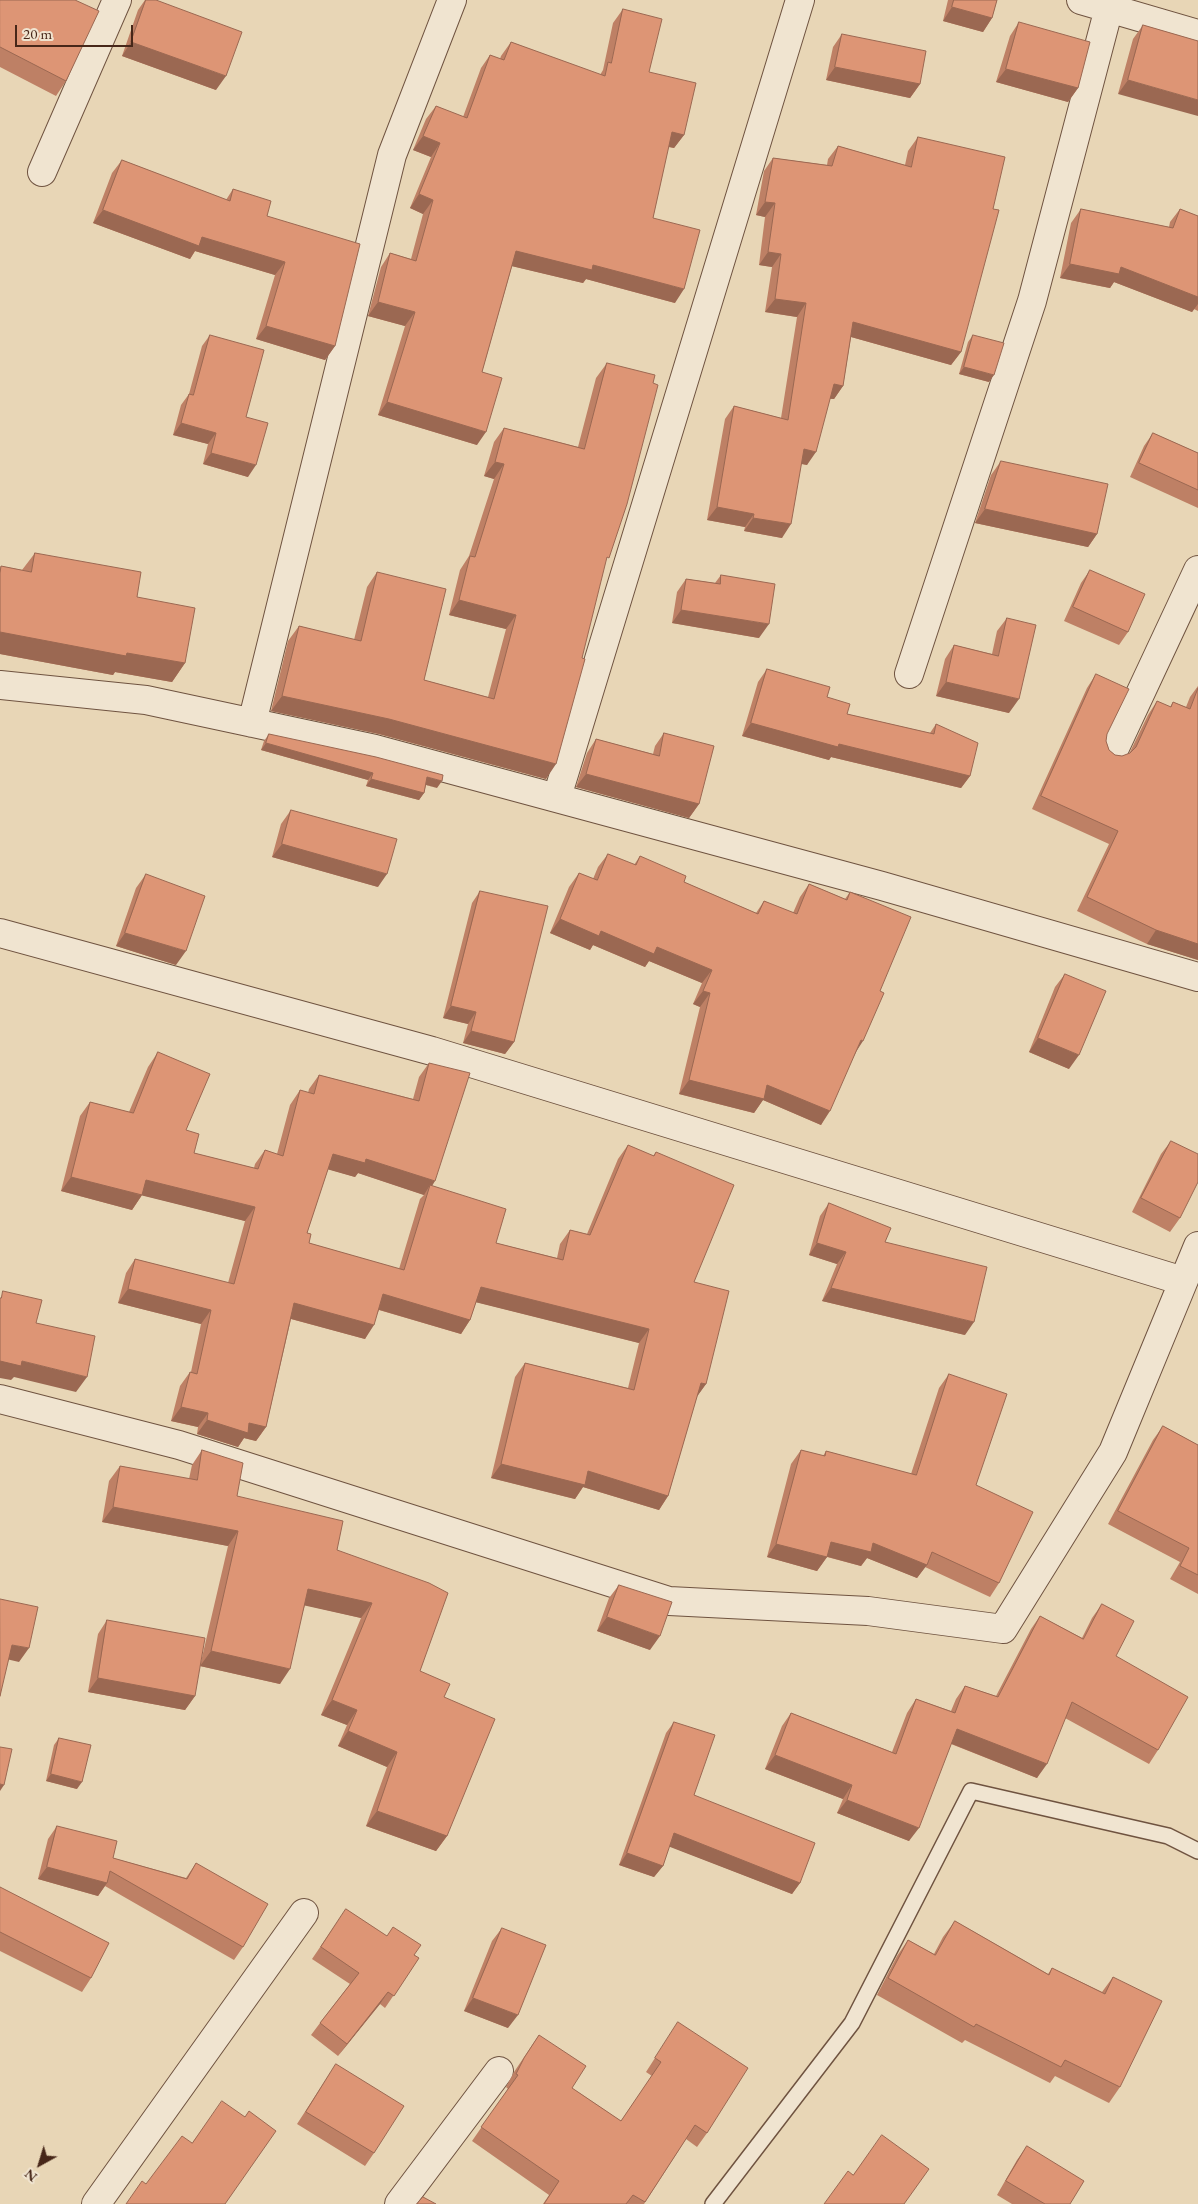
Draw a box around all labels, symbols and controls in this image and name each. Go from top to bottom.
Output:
scale bar [18,15,135,47]
text: 20 m [23,24,52,43]
north arrow [15,2139,65,2189]
text: N [21,2165,41,2186]

